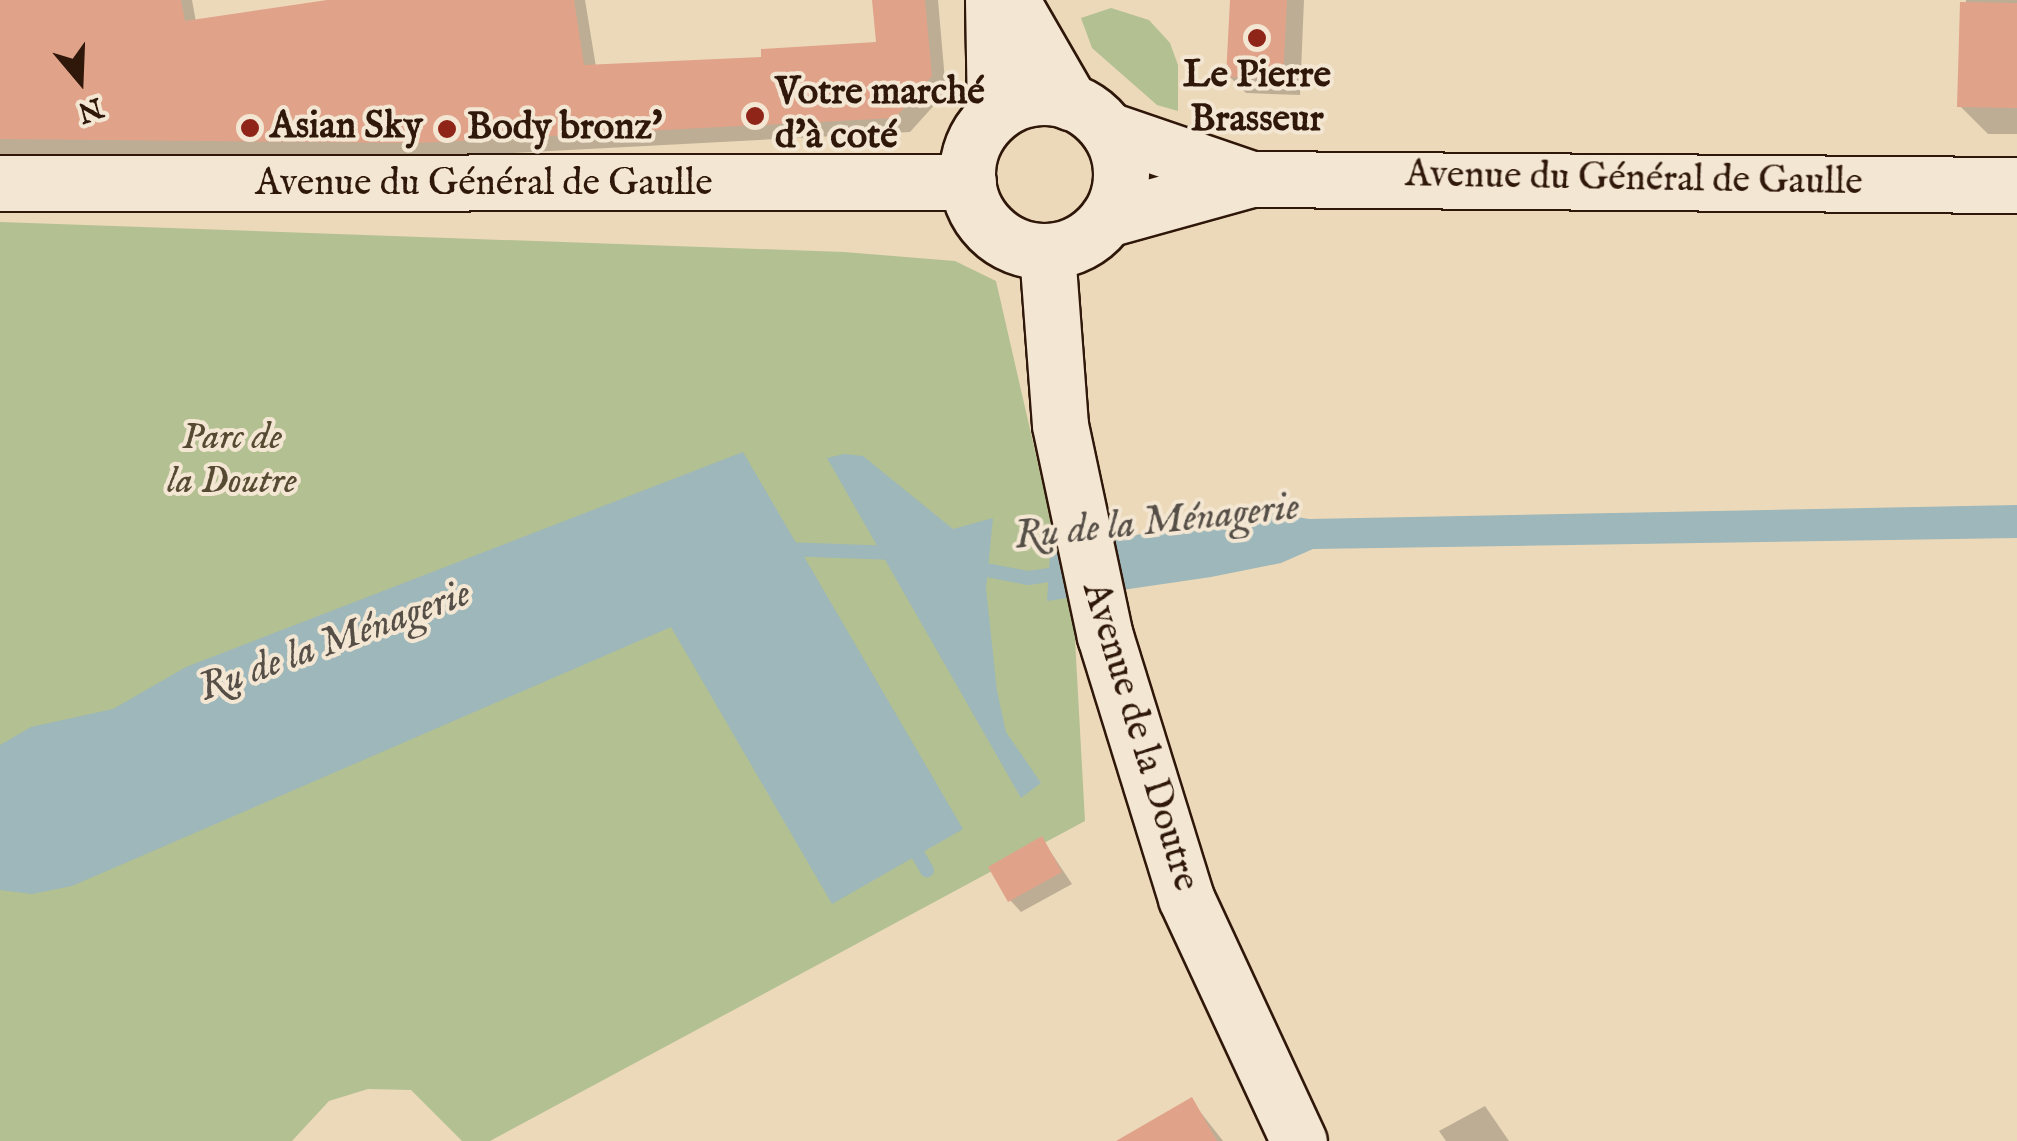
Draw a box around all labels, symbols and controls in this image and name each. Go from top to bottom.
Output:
marker: Le Pierre Brasseur [1246,27,1268,49]
north arrow [30,30,130,130]
place label: Le Pierre Brasseur [1183,54,1331,143]
place label: Votre marché d'à coté [775,71,985,160]
text: N [73,88,107,129]
place label: Asian Sky [270,105,423,151]
marker: Votre marché d'à coté [744,105,766,127]
place label: Body bronz' [467,106,662,152]
marker: Asian Sky [239,117,261,139]
marker: Body bronz' [436,118,458,140]
street label: Avenue du Général de Gaulle [1405,153,1863,207]
street label: Avenue du Général de Gaulle [255,162,713,208]
park label: Parc de la Doutre [167,416,297,506]
water label: Ru de la Ménagerie [1012,484,1302,562]
water label: Ru de la Ménagerie [193,571,477,713]
street label: Avenue de la Doutre [1070,577,1208,897]

